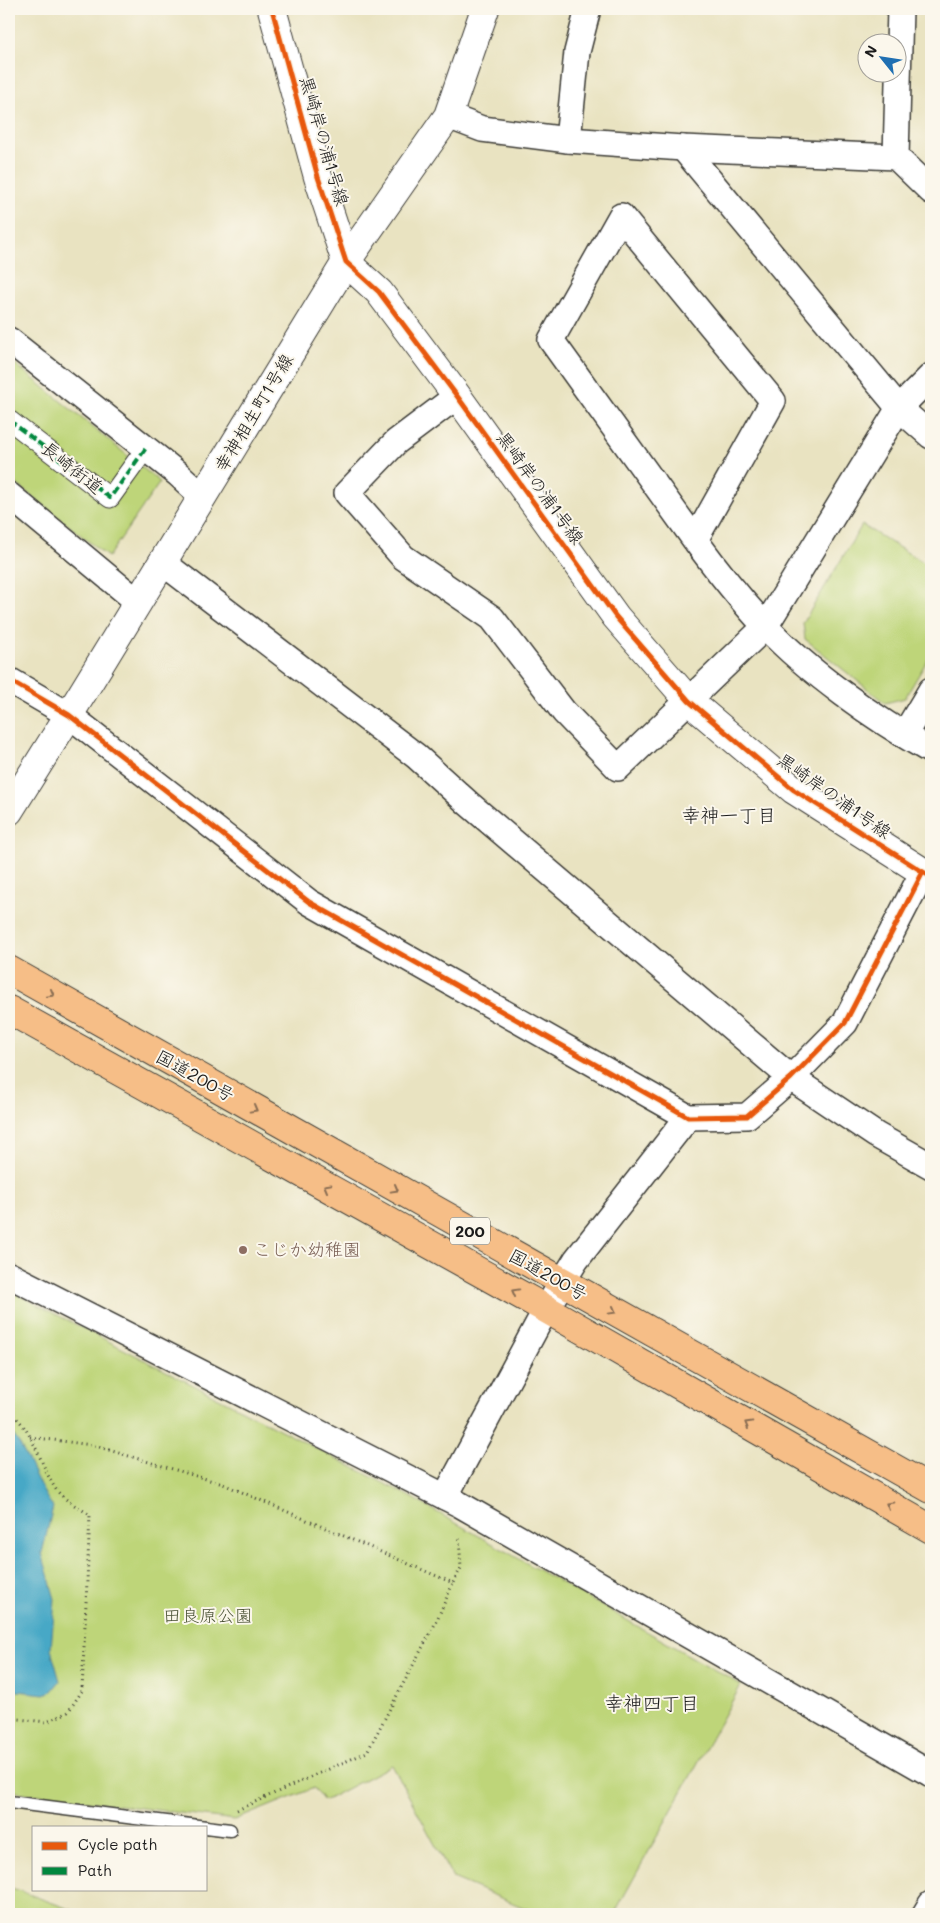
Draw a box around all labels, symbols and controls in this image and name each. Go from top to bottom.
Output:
north arrow [858,32,908,82]
text: N [859,42,881,61]
street label: 黒崎岸の浦1号線 [295,73,355,208]
street label: 幸神相生町1号線 [208,349,298,476]
street label: 黒崎岸の浦1号線 [492,426,590,549]
street label: 長崎街道 [37,436,108,499]
street label: 黒崎岸の浦1号線 [773,747,896,843]
district label: 幸神一丁目 [681,802,777,827]
one-way arrow [46,988,55,998]
street label: 国道200号 [152,1044,239,1107]
one-way arrow [248,1102,257,1112]
one-way arrow [390,1182,399,1192]
one-way arrow [324,1184,333,1194]
road number: 200 [450,1218,490,1244]
place label: こじか幼稚園 [253,1237,361,1261]
street label: 国道200号 [505,1243,592,1306]
marker: こじか幼稚園 [237,1244,249,1256]
one-way arrow [512,1288,521,1298]
one-way arrow [608,1305,617,1315]
one-way arrow [744,1420,753,1430]
one-way arrow [885,1501,894,1511]
park label: 田良原公園 [163,1603,253,1627]
district label: 幸神四丁目 [604,1690,700,1715]
legend [32,1826,208,1890]
text: Cycle path [78,1834,157,1854]
text: Path [78,1860,112,1880]

